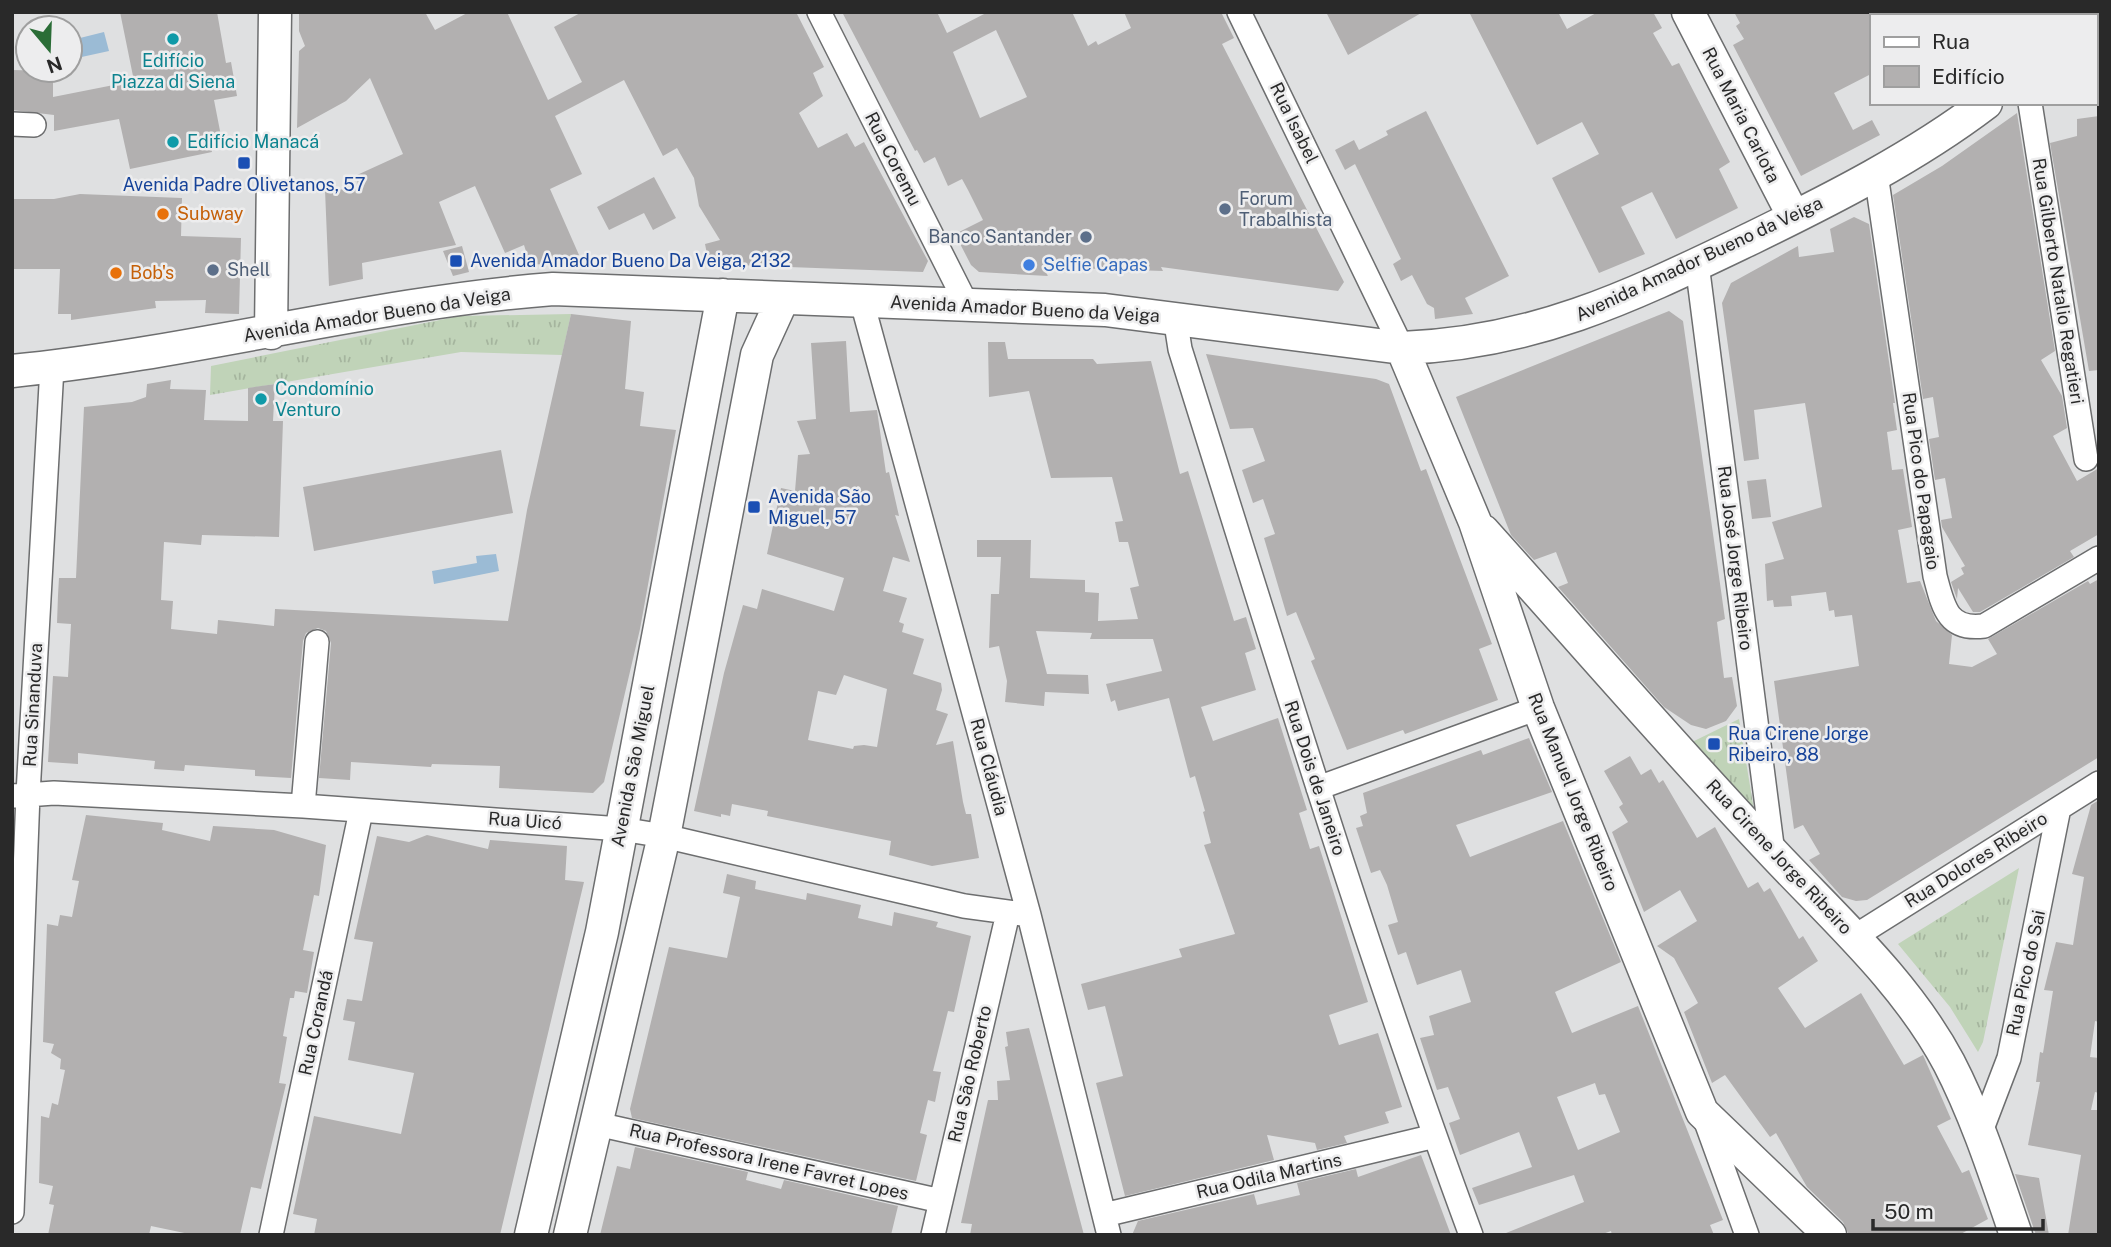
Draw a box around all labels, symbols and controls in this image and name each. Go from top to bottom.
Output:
north arrow [14,14,84,84]
legend [1870,14,2097,105]
text: Rua [1932,29,1970,54]
marker: Edifício Piazza di Siena [165,31,181,47]
street label: Rua Maria Carlota [1698,43,1785,186]
place label: Edifício Piazza di Siena [111,50,235,92]
text: N [44,52,65,78]
text: Edifício [1932,64,2005,89]
street label: Rua Isabel [1266,79,1323,167]
street label: Rua Coremu [861,108,926,209]
place label: Edifício Manacá [187,131,319,152]
marker: Edifício Manacá [165,134,181,150]
marker: Avenida Padre Olivetanos, 57 [236,155,252,171]
street label: Rua Gilberto Natalio Regatieri [2029,156,2088,405]
place label: Avenida Padre Olivetanos, 57 [122,174,366,195]
place label: Forum Trabalhista [1239,188,1332,230]
street label: Avenida Amador Bueno da Veiga [1572,192,1826,325]
marker: Forum Trabalhista [1217,201,1233,217]
place label: Subway [177,203,244,224]
marker: Subway [155,206,171,222]
place label: Banco Santander [928,226,1072,247]
marker: Banco Santander [1078,229,1094,245]
place label: Avenida Amador Bueno Da Veiga, 2132 [470,250,791,271]
marker: Avenida Amador Bueno Da Veiga, 2132 [448,253,464,269]
place label: Selfie Capas [1043,254,1148,275]
marker: Selfie Capas [1021,257,1037,273]
place label: Shell [227,259,270,280]
place label: Bob's [130,262,174,283]
marker: Shell [205,262,221,278]
marker: Bob's [108,265,124,281]
street label: Avenida Amador Bueno da Veiga [242,283,512,346]
street label: Avenida Amador Bueno da Veiga [890,291,1160,326]
place label: Condomínio Venturo [275,378,374,420]
marker: Condomínio Venturo [253,391,269,407]
street label: Rua Pico do Papagaio [1899,391,1944,571]
street label: Rua José Jorge Ribeiro [1714,464,1757,652]
place label: Avenida São Miguel, 57 [768,486,871,528]
marker: Avenida São Miguel, 57 [746,499,762,515]
street label: Rua Sinanduva [19,642,46,768]
street label: Avenida São Miguel [607,683,659,849]
street label: Rua Manuel Jorge Ribeiro [1524,690,1623,894]
street label: Rua Dois de Janeiro [1281,698,1350,858]
street label: Rua Cláudia [966,716,1013,818]
place label: Rua Cirene Jorge Ribeiro, 88 [1728,723,1869,765]
marker: Rua Cirene Jorge Ribeiro, 88 [1706,736,1722,752]
street label: Rua Cirene Jorge Ribeiro [1702,775,1857,938]
street label: Rua Uicó [488,807,563,834]
street label: Rua Dolores Ribeiro [1900,807,2051,912]
street label: Rua Pico do Sai [2002,908,2049,1038]
street label: Rua Corandá [294,968,337,1077]
street label: Rua São Roberto [944,1003,995,1144]
street label: Rua Professora Irene Favret Lopes [627,1119,911,1204]
street label: Rua Odila Martins [1194,1149,1344,1202]
scale bar [1873,1188,2043,1232]
text: 50 m [1884,1199,1934,1224]

